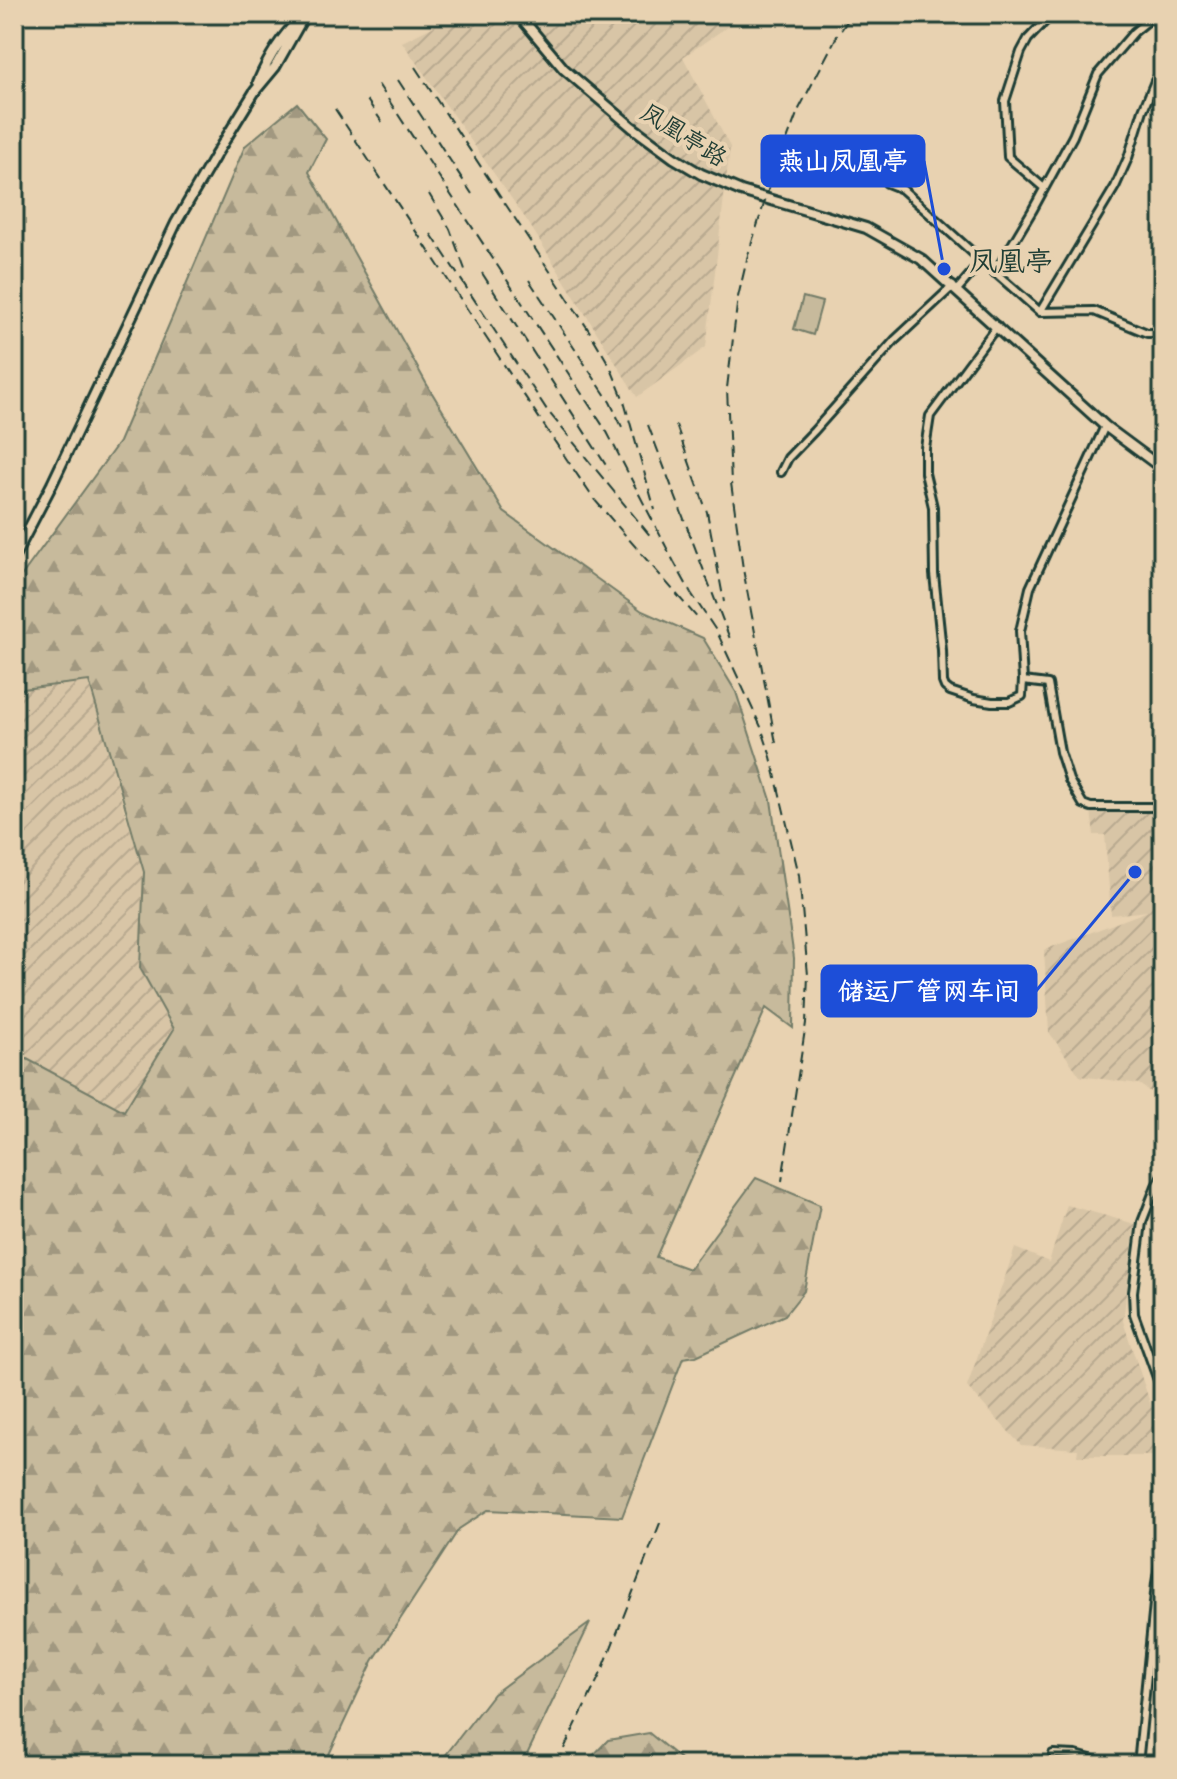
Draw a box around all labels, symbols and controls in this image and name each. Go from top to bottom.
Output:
street label: 凤凰亭路 [636,98,732,172]
callout: 燕山凤凰亭 [762,136,924,186]
text: 燕山凤凰亭 [778,147,908,177]
district label: 凤凰亭 [969,246,1053,278]
callout: 储运厂管网车间 [822,966,1036,1016]
text: 储运厂管网车间 [838,977,1020,1007]

